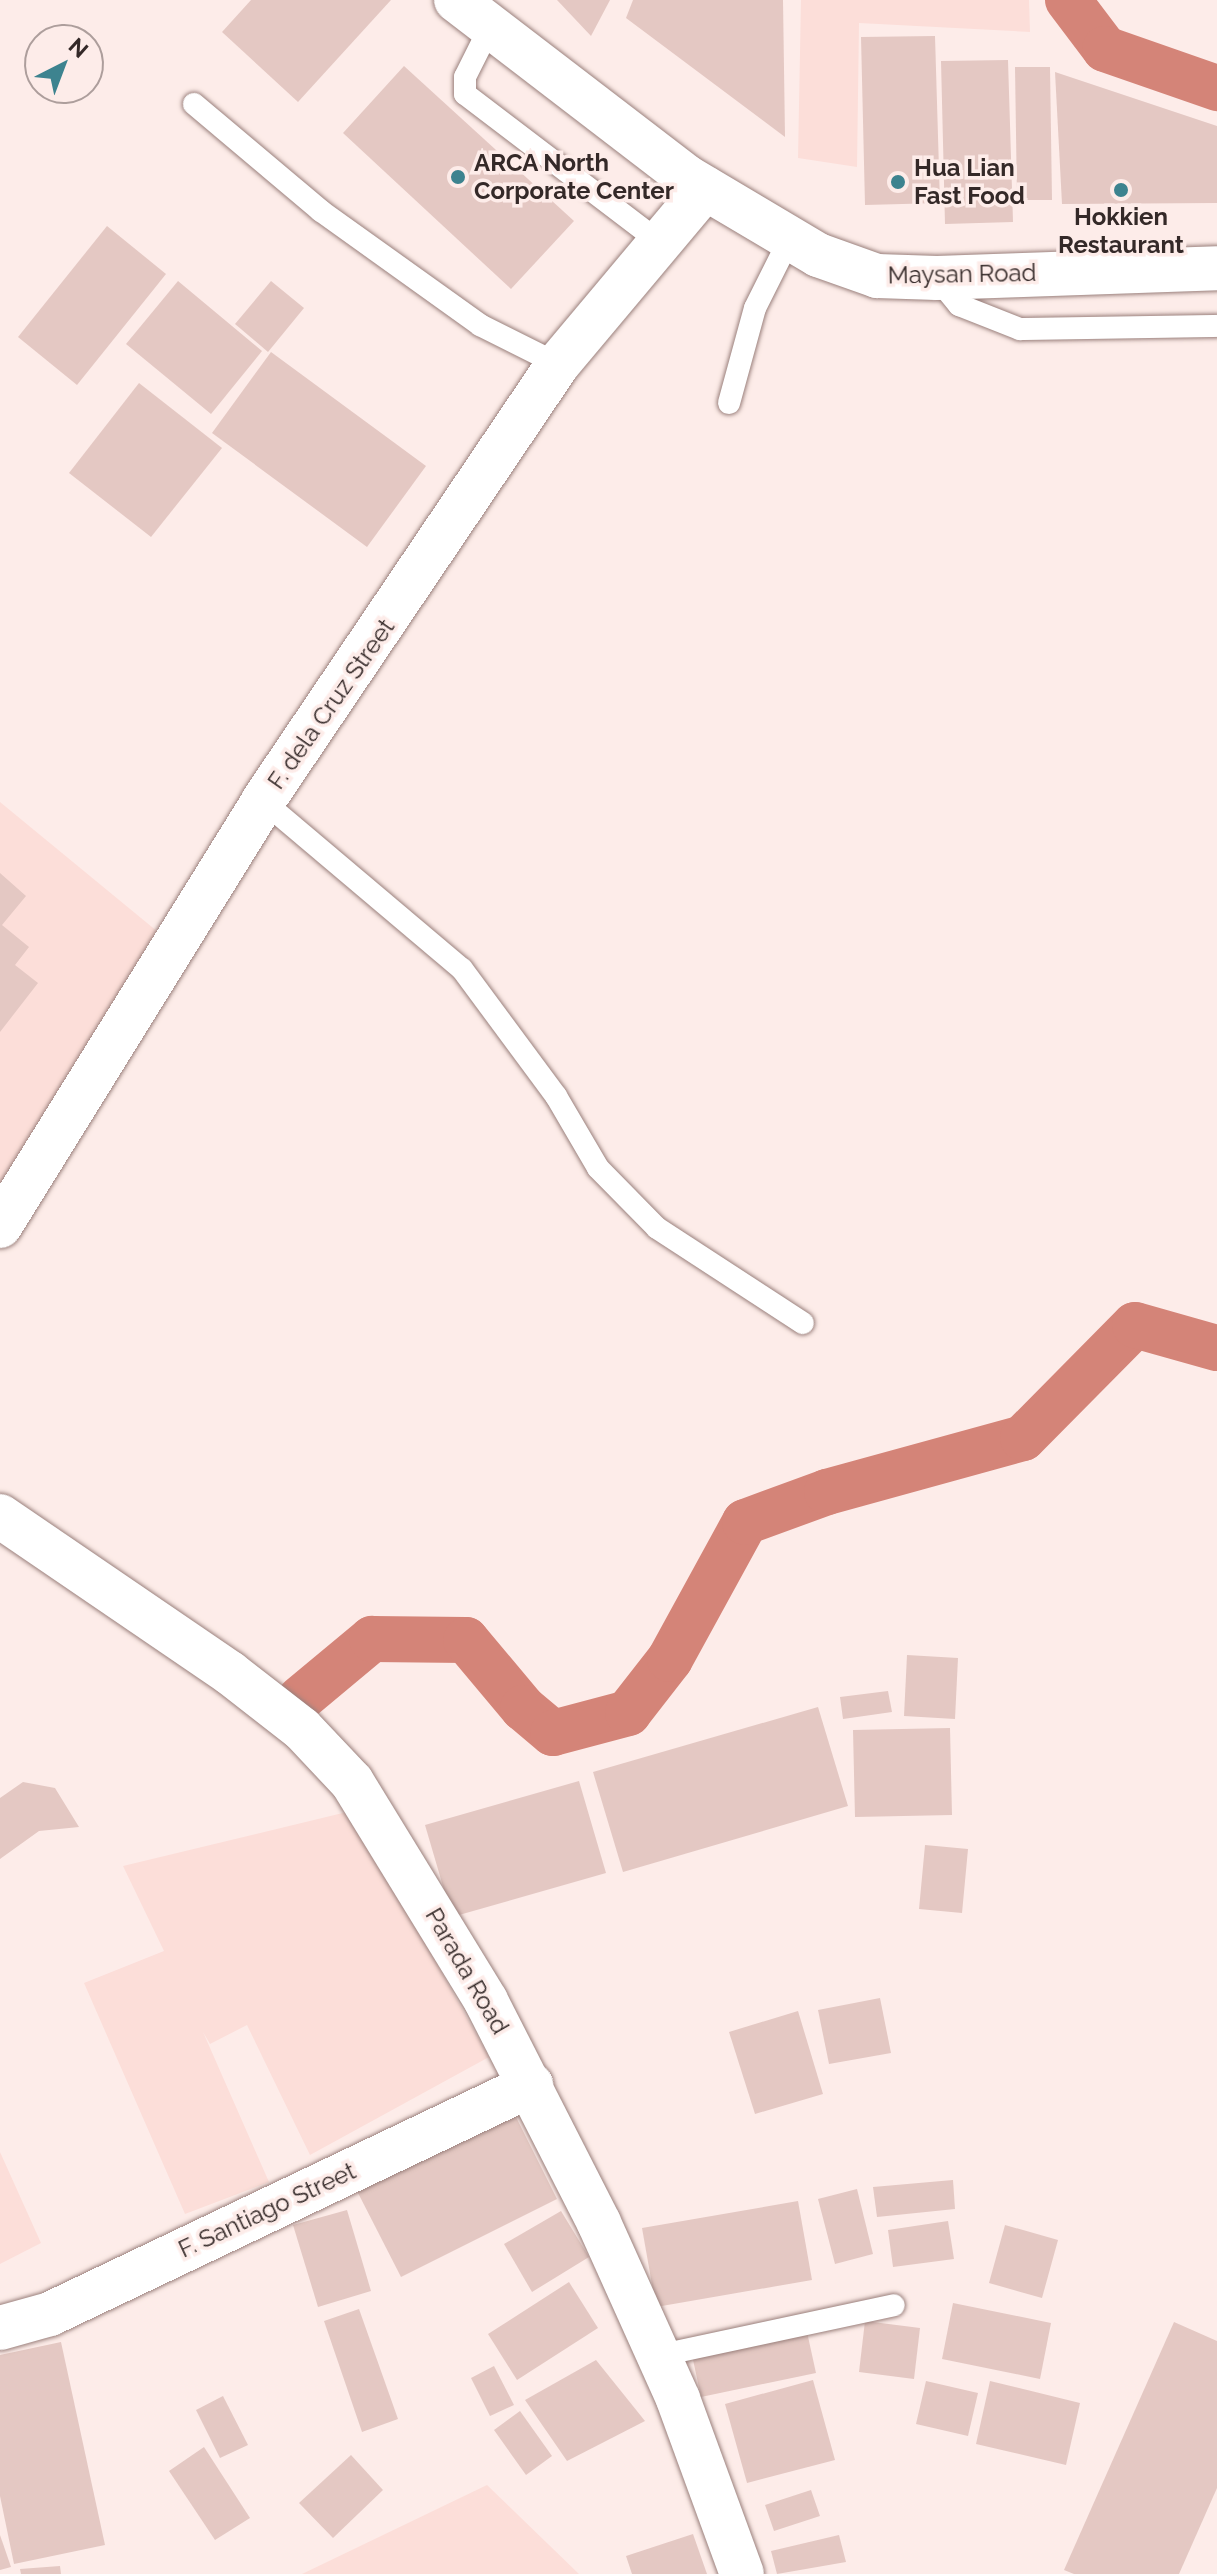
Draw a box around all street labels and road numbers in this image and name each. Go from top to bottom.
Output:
street label: Maysan Road [887,258,1037,290]
street label: F. dela Cruz Street [262,613,400,795]
street label: Parada Road [419,1903,515,2039]
street label: F. Santiago Street [174,2156,360,2264]

